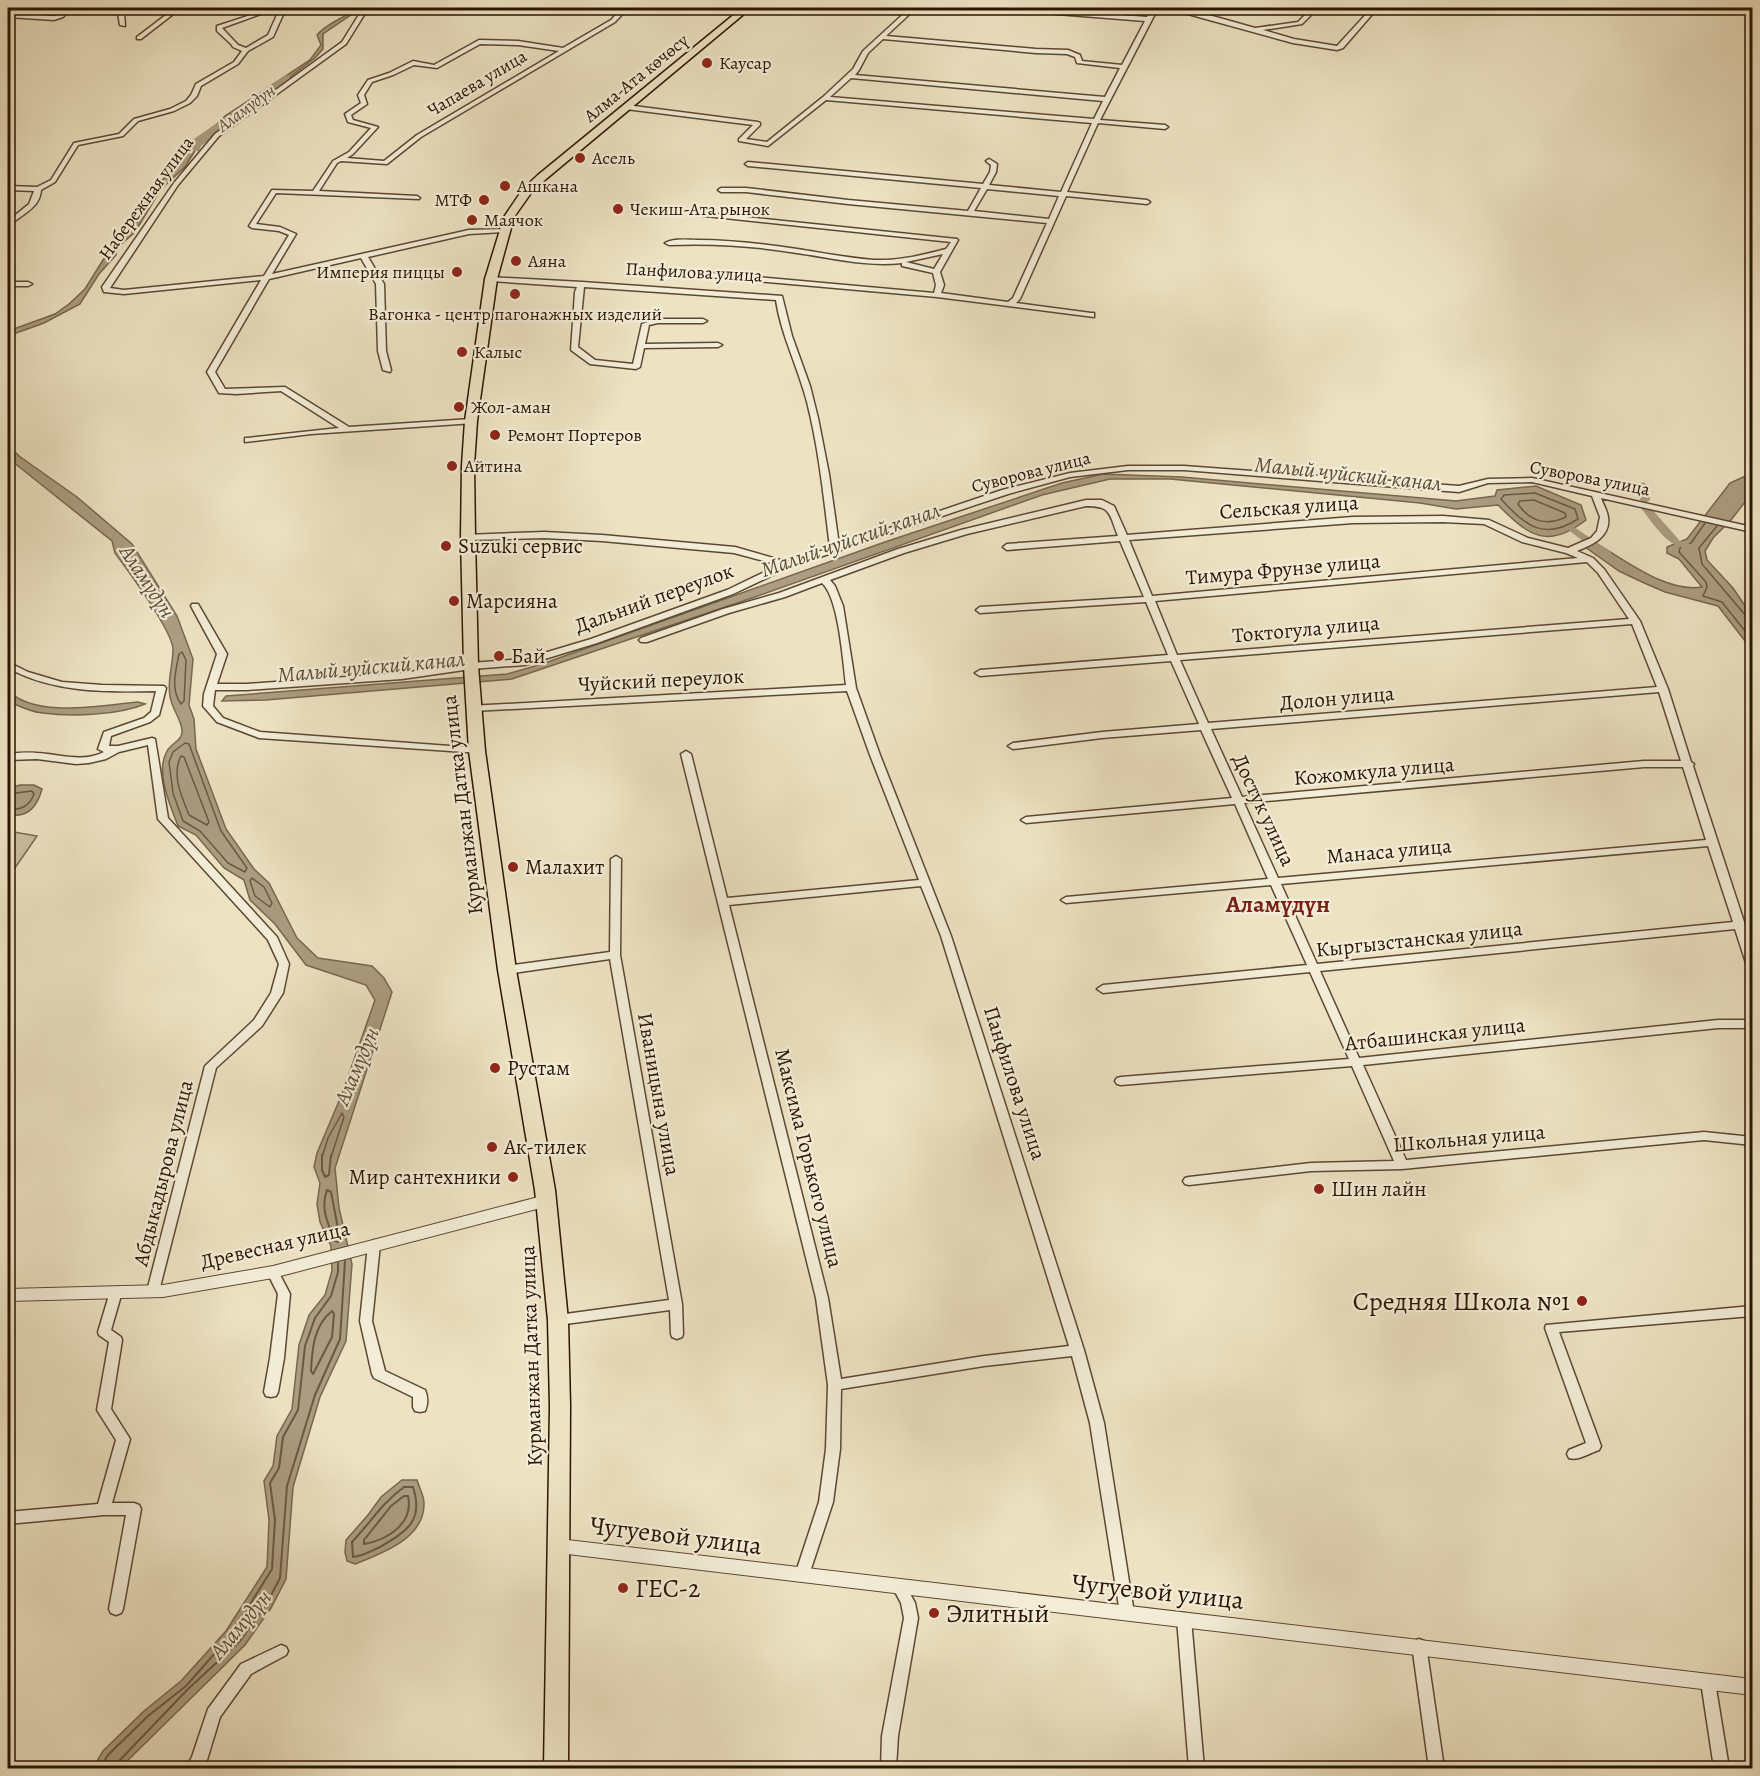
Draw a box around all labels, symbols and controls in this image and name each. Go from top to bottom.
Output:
street label: Алма-Ата көчөсү [578,28,694,128]
street label: Чапаева улица [423,44,532,122]
place label: Каусар [719,51,772,75]
marker: Каусар [700,56,714,70]
water label: Аламүдүн [211,79,280,138]
street label: Набережная улица [93,131,199,265]
place label: Асель [591,146,635,170]
marker: Асель [573,151,587,165]
place label: Ашкана [516,174,579,198]
marker: Ашкана [498,179,512,193]
place label: МТФ [434,188,472,212]
marker: МТФ [477,193,491,207]
place label: Чекиш-Ата рынок [630,197,770,221]
marker: Чекиш-Ата рынок [611,202,625,216]
place label: Маячок [484,208,543,232]
marker: Маячок [465,213,479,227]
place label: Аяна [527,249,567,273]
marker: Аяна [509,254,523,268]
street label: Панфилова улица [625,256,764,288]
place label: Империя пиццы [316,260,445,284]
marker: Империя пиццы [450,265,464,279]
marker: Вагонка - центр пагонажных изделий [508,287,522,301]
place label: Вагонка - центр пагонажных изделий [368,302,662,326]
place label: Калыс [474,340,523,364]
marker: Калыс [455,345,469,359]
place label: Жол-аман [471,395,551,419]
marker: Жол-аман [452,400,466,414]
place label: Ремонт Портеров [507,423,642,447]
marker: Ремонт Портеров [488,428,502,442]
street label: Суворова улица [969,445,1094,498]
water label: Малый чуйский канал [1253,449,1443,499]
place label: Айтина [463,454,523,478]
street label: Суворова улица [1528,455,1653,502]
marker: Айтина [445,459,459,473]
street label: Сельская улица [1219,488,1360,526]
water label: Малый чуйский канал [757,495,944,585]
place label: Suzuki сервис [458,532,583,560]
water label: Аламүдүн [112,538,182,624]
marker: Suzuki сервис [439,539,453,553]
street label: Тимура Фрунзе улица [1185,547,1382,591]
street label: Дальний переулок [571,556,737,640]
place label: Марсияна [466,587,558,615]
marker: Марсияна [447,594,461,608]
street label: Токтогула улица [1231,609,1381,649]
place label: Бай [511,642,546,670]
water label: Малый чуйский канал [276,644,466,690]
marker: Бай [492,649,506,663]
street label: Чуйский переулок [577,662,745,698]
street label: Долон улица [1278,679,1396,717]
street label: Курманжан Датка улица [435,693,489,916]
street label: Достук улица [1226,749,1302,871]
street label: Кожомкула улица [1292,750,1456,792]
street label: Манаса улица [1325,832,1453,870]
place label: Малахит [525,853,604,881]
marker: Малахит [506,860,520,874]
district label: Аламүдүн [1225,888,1330,920]
street label: Кыргызстанская улица [1314,914,1524,964]
street label: Панфилова улица [977,1003,1053,1164]
street label: Иваницына улица [631,1010,687,1178]
street label: Атбашинская улица [1342,1011,1527,1057]
water label: Аламүдүн [327,1023,387,1111]
street label: Максима Горького улица [768,1045,850,1271]
place label: Рустам [507,1054,570,1082]
marker: Рустам [488,1061,502,1075]
street label: Абдыкадырова улица [126,1077,200,1270]
street label: Школьная улица [1392,1117,1547,1159]
place label: Ак-тилек [503,1133,587,1161]
marker: Ак-тилек [485,1140,499,1154]
place label: Мир сантехники [349,1163,501,1191]
marker: Мир сантехники [506,1170,520,1184]
place label: Шин лайн [1331,1175,1427,1203]
marker: Шин лайн [1312,1182,1326,1196]
street label: Древесная улица [198,1214,353,1276]
street label: Курманжан Датка улица [513,1245,549,1467]
place label: Средняя Школа №1 [1353,1284,1570,1319]
marker: Средняя Школа №1 [1575,1294,1589,1308]
street label: Чугуевой улица [588,1508,764,1563]
street label: Чугуевой улица [1070,1565,1246,1618]
place label: ГЕС-2 [635,1571,700,1606]
marker: ГЕС-2 [616,1581,630,1595]
water label: Аламүдүн [202,1584,279,1666]
place label: Элитный [946,1596,1049,1631]
marker: Элитный [927,1606,941,1620]

